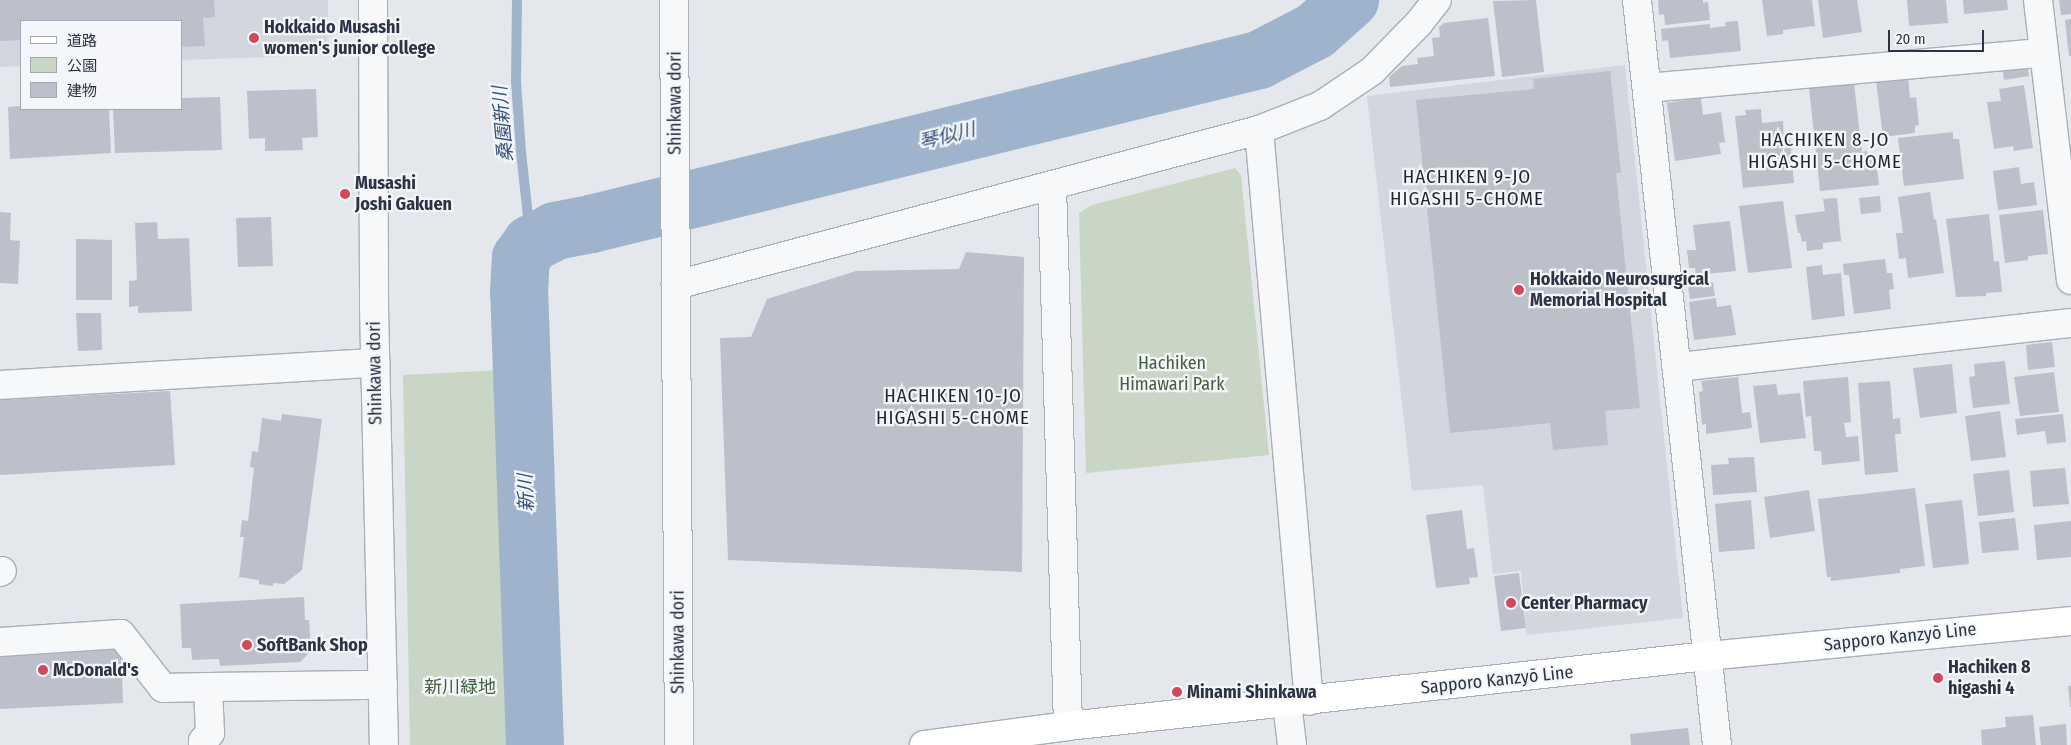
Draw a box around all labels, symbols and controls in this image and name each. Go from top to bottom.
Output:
place label: Hokkaido Musashi women's junior college [264,17,435,59]
legend [20,20,182,110]
scale bar [1891,20,1987,52]
text: 20 m [1896,30,1926,48]
text: 道路 [67,32,97,50]
marker: Hokkaido Musashi women's junior college [248,32,260,44]
street label: Shinkawa dori [664,51,686,155]
text: 公園 [67,57,97,75]
text: 建物 [67,82,97,100]
water label: 桑園新川 [488,85,518,163]
water label: 琴似川 [917,118,977,154]
district label: HACHIKEN 8-JO HIGASHI 5-CHOME [1746,129,1904,173]
district label: HACHIKEN 9-JO HIGASHI 5-CHOME [1388,166,1546,210]
place label: Musashi Joshi Gakuen [355,173,452,215]
marker: Musashi Joshi Gakuen [339,188,351,200]
place label: Hokkaido Neurosurgical Memorial Hospital [1530,269,1709,312]
marker: Hokkaido Neurosurgical Memorial Hospital [1512,283,1526,297]
street label: Shinkawa dori [363,321,387,425]
park label: Hachiken Himawari Park [1119,353,1225,396]
district label: HACHIKEN 10-JO HIGASHI 5-CHOME [874,385,1032,429]
water label: 新川 [514,474,538,512]
street label: Shinkawa dori [667,590,689,694]
place label: Center Pharmacy [1521,592,1648,614]
marker: Center Pharmacy [1505,597,1517,609]
street label: Sapporo Kanzyō Line [1823,618,1977,656]
place label: SoftBank Shop [257,634,368,656]
marker: SoftBank Shop [241,639,253,651]
place label: Hachiken 8 higashi 4 [1948,657,2030,700]
place label: McDonald's [53,659,139,681]
street label: Sapporo Kanzyō Line [1420,661,1574,699]
marker: McDonald's [37,664,49,676]
marker: Hachiken 8 higashi 4 [1932,672,1944,684]
park label: 新川緑地 [424,676,496,698]
place label: Minami Shinkawa [1187,681,1317,703]
marker: Minami Shinkawa [1171,686,1183,698]

